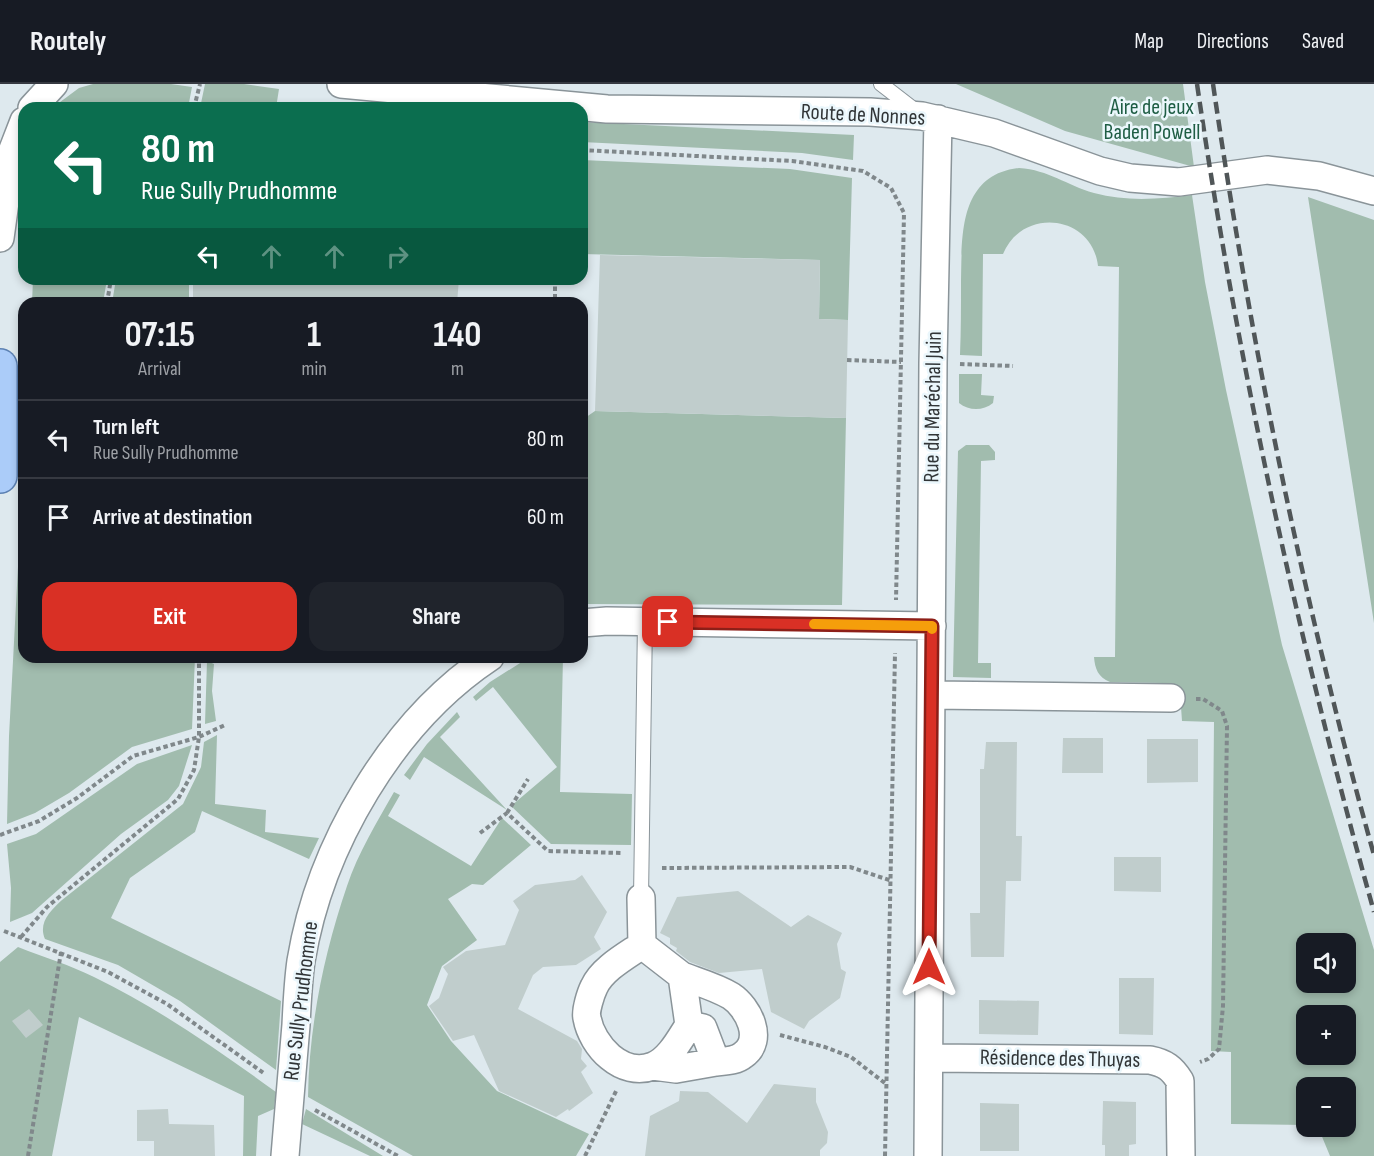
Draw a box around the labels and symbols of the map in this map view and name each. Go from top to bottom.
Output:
park label: Aire de jeux Baden Powell [1104,94,1200,146]
street label: Route de Nonnes [800,98,926,132]
street label: Rue du Maréchal Juin [918,331,948,483]
pin [642,596,693,647]
street label: Rue Sully Prudhomme [278,920,324,1082]
position arrow [897,935,961,999]
street label: Résidence des Thuyas [980,1044,1141,1074]

